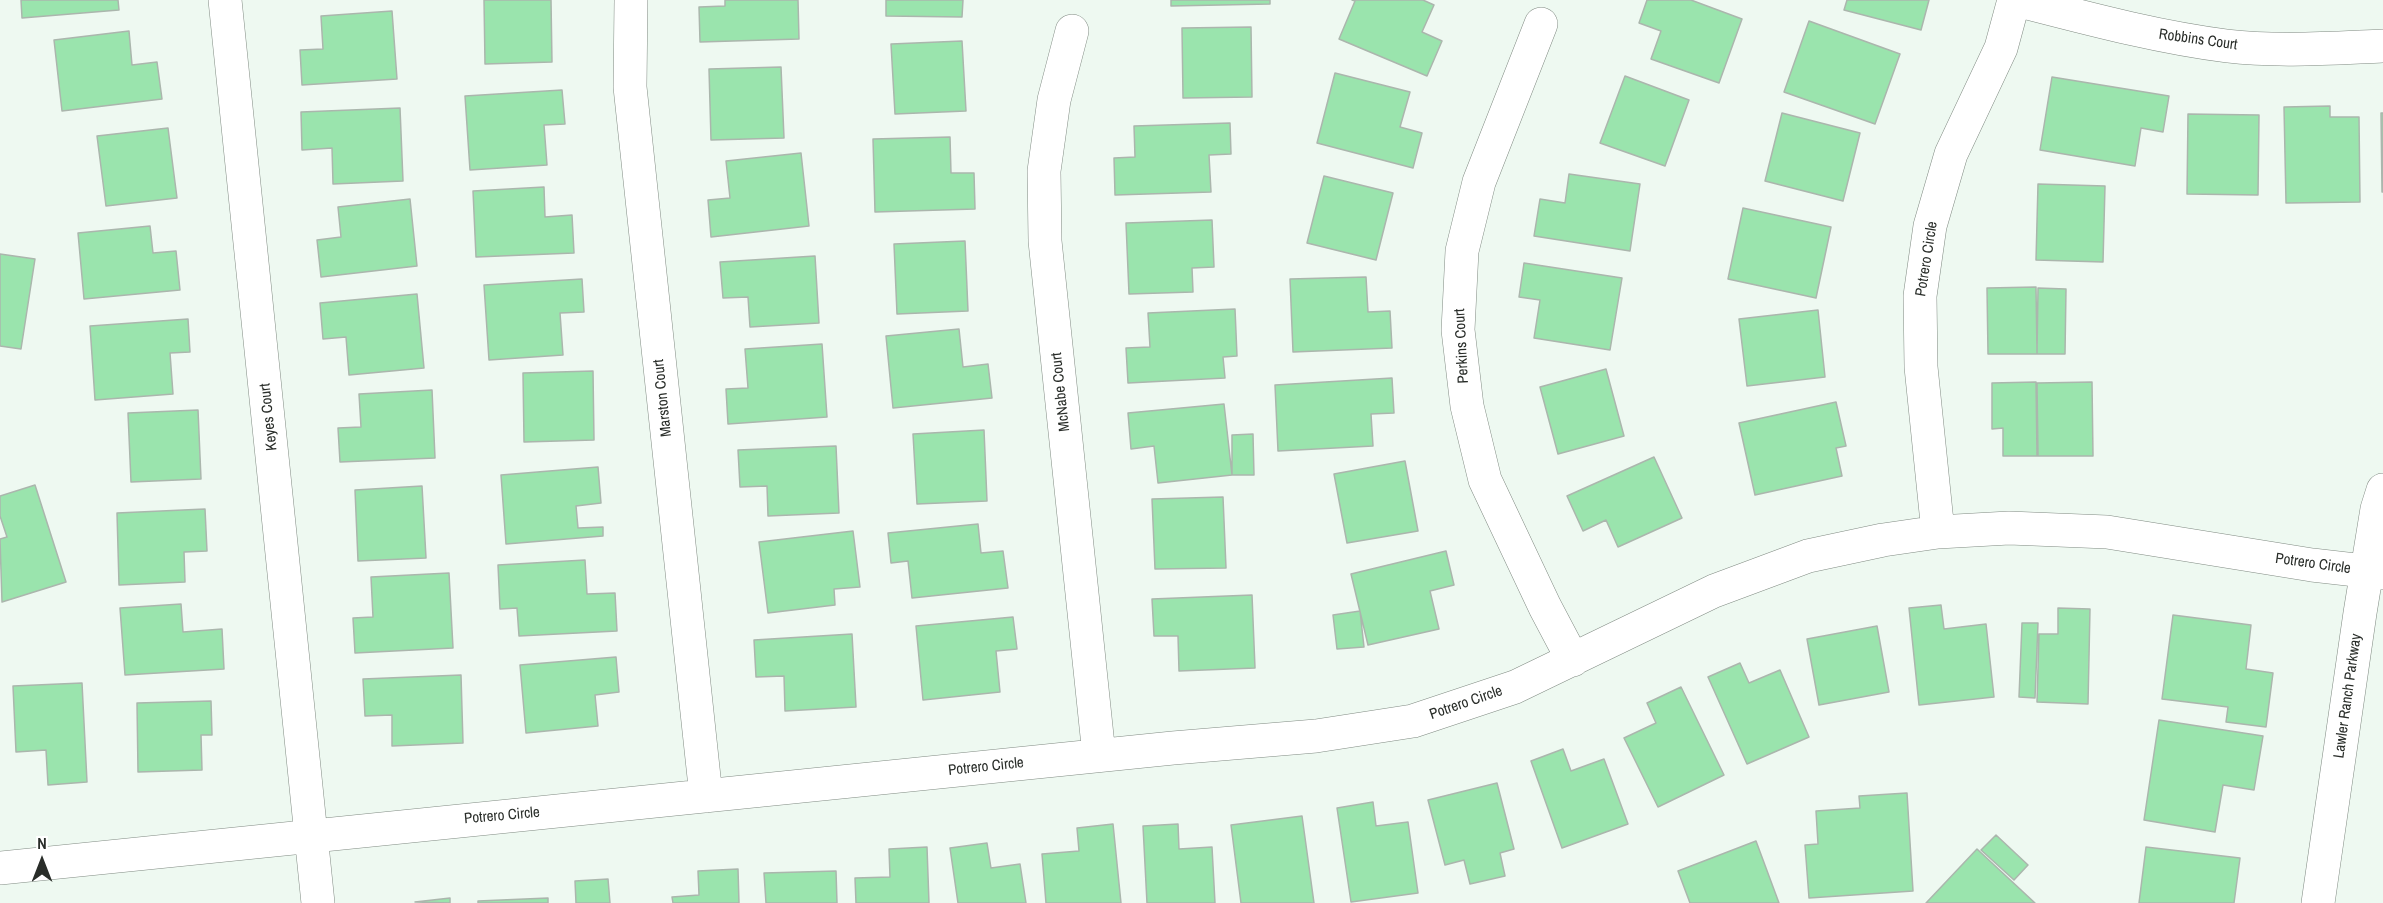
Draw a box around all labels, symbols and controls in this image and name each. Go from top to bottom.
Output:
street label: Robbins Court [2157,26,2239,54]
street label: Potrero Circle [1912,220,1942,298]
street label: Perkins Court [1451,308,1473,384]
street label: McNabe Court [1048,352,1074,432]
street label: Marston Court [650,358,676,438]
street label: Keyes Court [257,382,281,452]
street label: Potrero Circle [2274,550,2352,578]
street label: Lawler Ranch Parkway [2330,632,2366,760]
street label: Potrero Circle [1427,682,1505,724]
street label: Potrero Circle [947,754,1025,780]
street label: Potrero Circle [463,804,541,828]
north arrow [12,831,72,891]
text: N [37,832,47,854]

